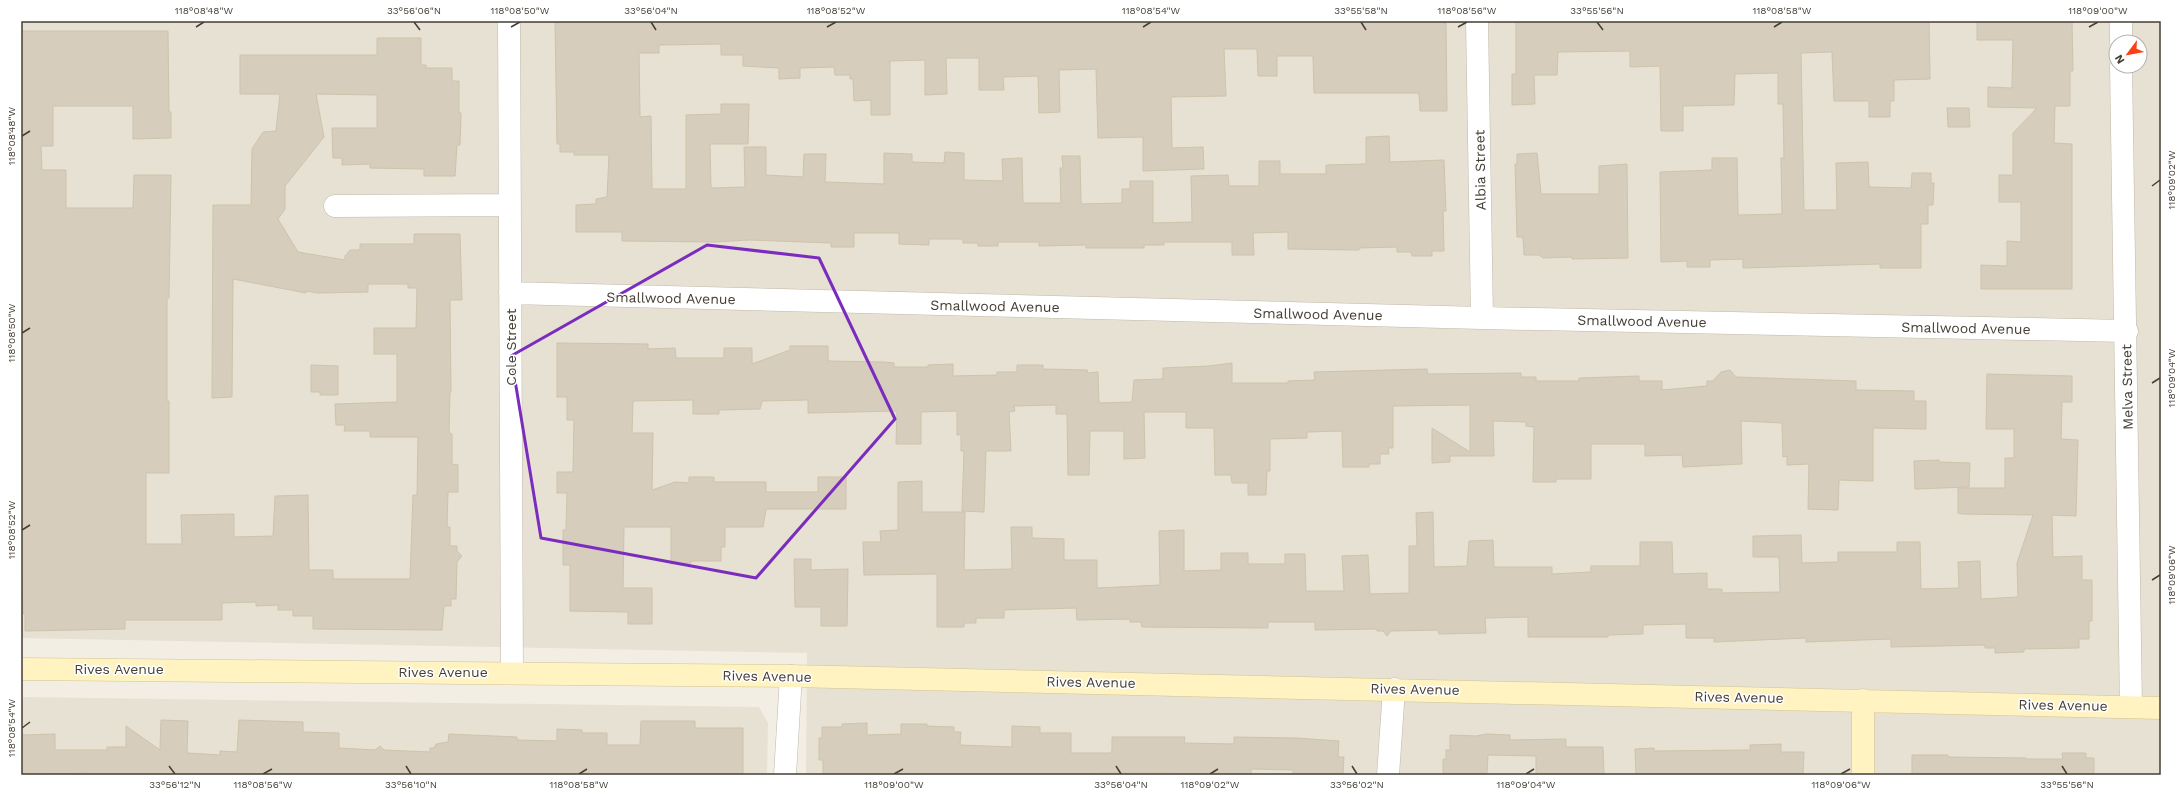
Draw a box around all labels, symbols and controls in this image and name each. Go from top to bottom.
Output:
text: 118°08'48"W [175,5,234,16]
text: 33°56'06"N [387,5,441,16]
text: 118°08'50"W [491,5,550,16]
text: 33°56'04"N [624,5,678,16]
text: 118°08'52"W [807,5,866,16]
text: 118°08'54"W [1122,5,1181,16]
text: 33°55'58"N [1334,5,1388,16]
text: 118°08'56"W [1438,5,1497,16]
text: 33°55'56"N [1570,5,1624,16]
text: 118°08'58"W [1753,5,1812,16]
text: 118°09'00"W [2068,5,2128,16]
north arrow [2108,34,2148,74]
text: N [2112,52,2128,66]
text: 118°08'48"W [6,106,17,165]
street label: Albia Street [1471,129,1489,210]
text: 118°09'02"W [2166,150,2177,209]
street label: Smallwood Avenue [606,289,736,307]
street label: Smallwood Avenue [930,297,1060,315]
text: 118°08'50"W [6,303,17,362]
street label: Smallwood Avenue [1253,305,1383,323]
street label: Cole Street [503,308,519,386]
street label: Smallwood Avenue [1577,312,1707,330]
street label: Smallwood Avenue [1901,319,2031,337]
street label: Melva Street [2118,344,2136,430]
text: 118°09'04"W [2166,348,2177,407]
text: 118°08'52"W [6,500,17,559]
text: 118°09'06"W [2166,545,2177,605]
street label: Rives Avenue [74,661,164,677]
street label: Rives Avenue [398,664,488,680]
street label: Rives Avenue [722,667,812,685]
street label: Rives Avenue [1046,673,1136,691]
street label: Rives Avenue [1370,680,1460,698]
street label: Rives Avenue [1694,688,1784,706]
street label: Rives Avenue [2018,696,2108,714]
text: 118°08'54"W [6,698,17,757]
text: 33°56'12"N [149,779,201,790]
text: 118°08'56"W [234,779,293,790]
text: 33°56'10"N [385,779,437,790]
text: 118°08'58"W [550,779,609,790]
text: 118°09'00"W [864,779,924,790]
text: 33°56'04"N [1094,779,1148,790]
text: 118°09'02"W [1181,779,1240,790]
text: 33°56'02"N [1330,779,1384,790]
text: 118°09'04"W [1497,779,1556,790]
text: 118°09'06"W [1811,779,1871,790]
text: 33°55'56"N [2040,779,2094,790]

